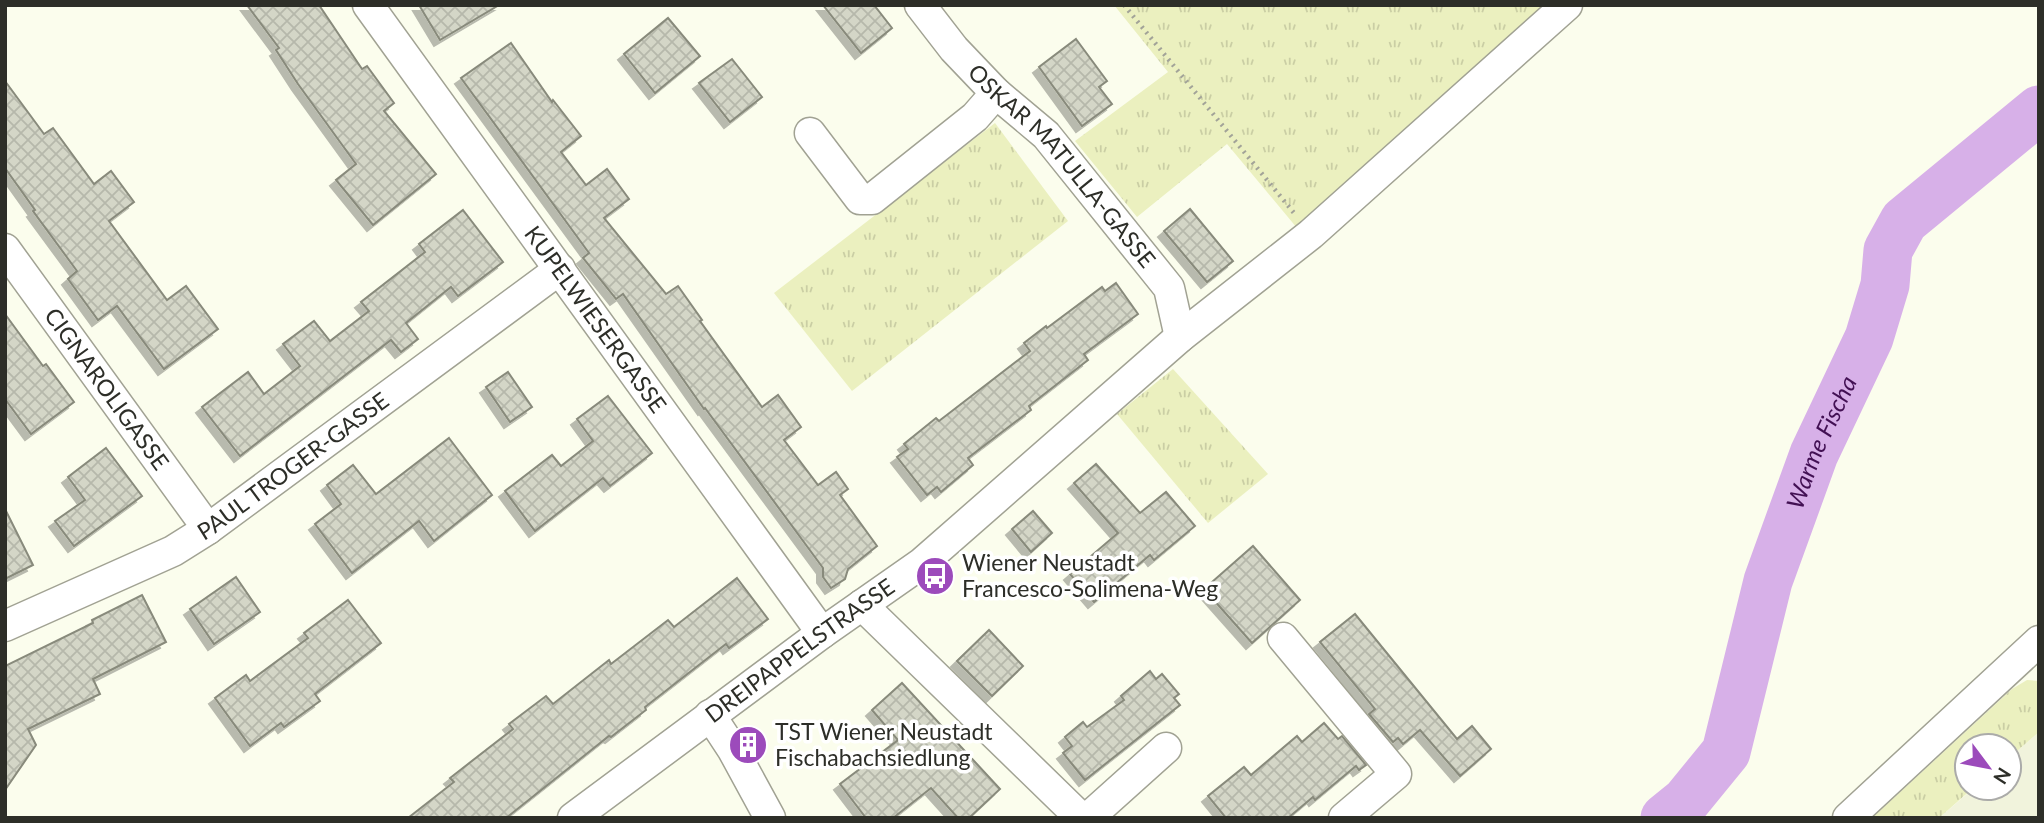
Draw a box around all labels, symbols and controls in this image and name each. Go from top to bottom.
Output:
street label: OSKAR MATULLA-GASSE [963,58,1162,273]
street label: KUPELWIESERGASSE [519,220,673,418]
street label: CIGNAROLIGASSE [39,302,175,475]
water label: Warme Fischa [1779,371,1862,512]
street label: PAUL TROGER-GASSE [192,386,394,545]
place label: Wiener Neustadt Francesco-Solimena-Weg [962,548,1218,602]
bus stop icon: Wiener Neustadt Francesco-Solimena-Weg [914,555,956,597]
street label: DREIPAPPELSTRASSE [699,572,899,728]
place label: TST Wiener Neustadt Fischabachsiedlung [775,717,993,771]
building icon: TST Wiener Neustadt Fischabachsiedlung [727,724,769,766]
north arrow [1953,732,2023,802]
text: N [1989,764,2016,789]

